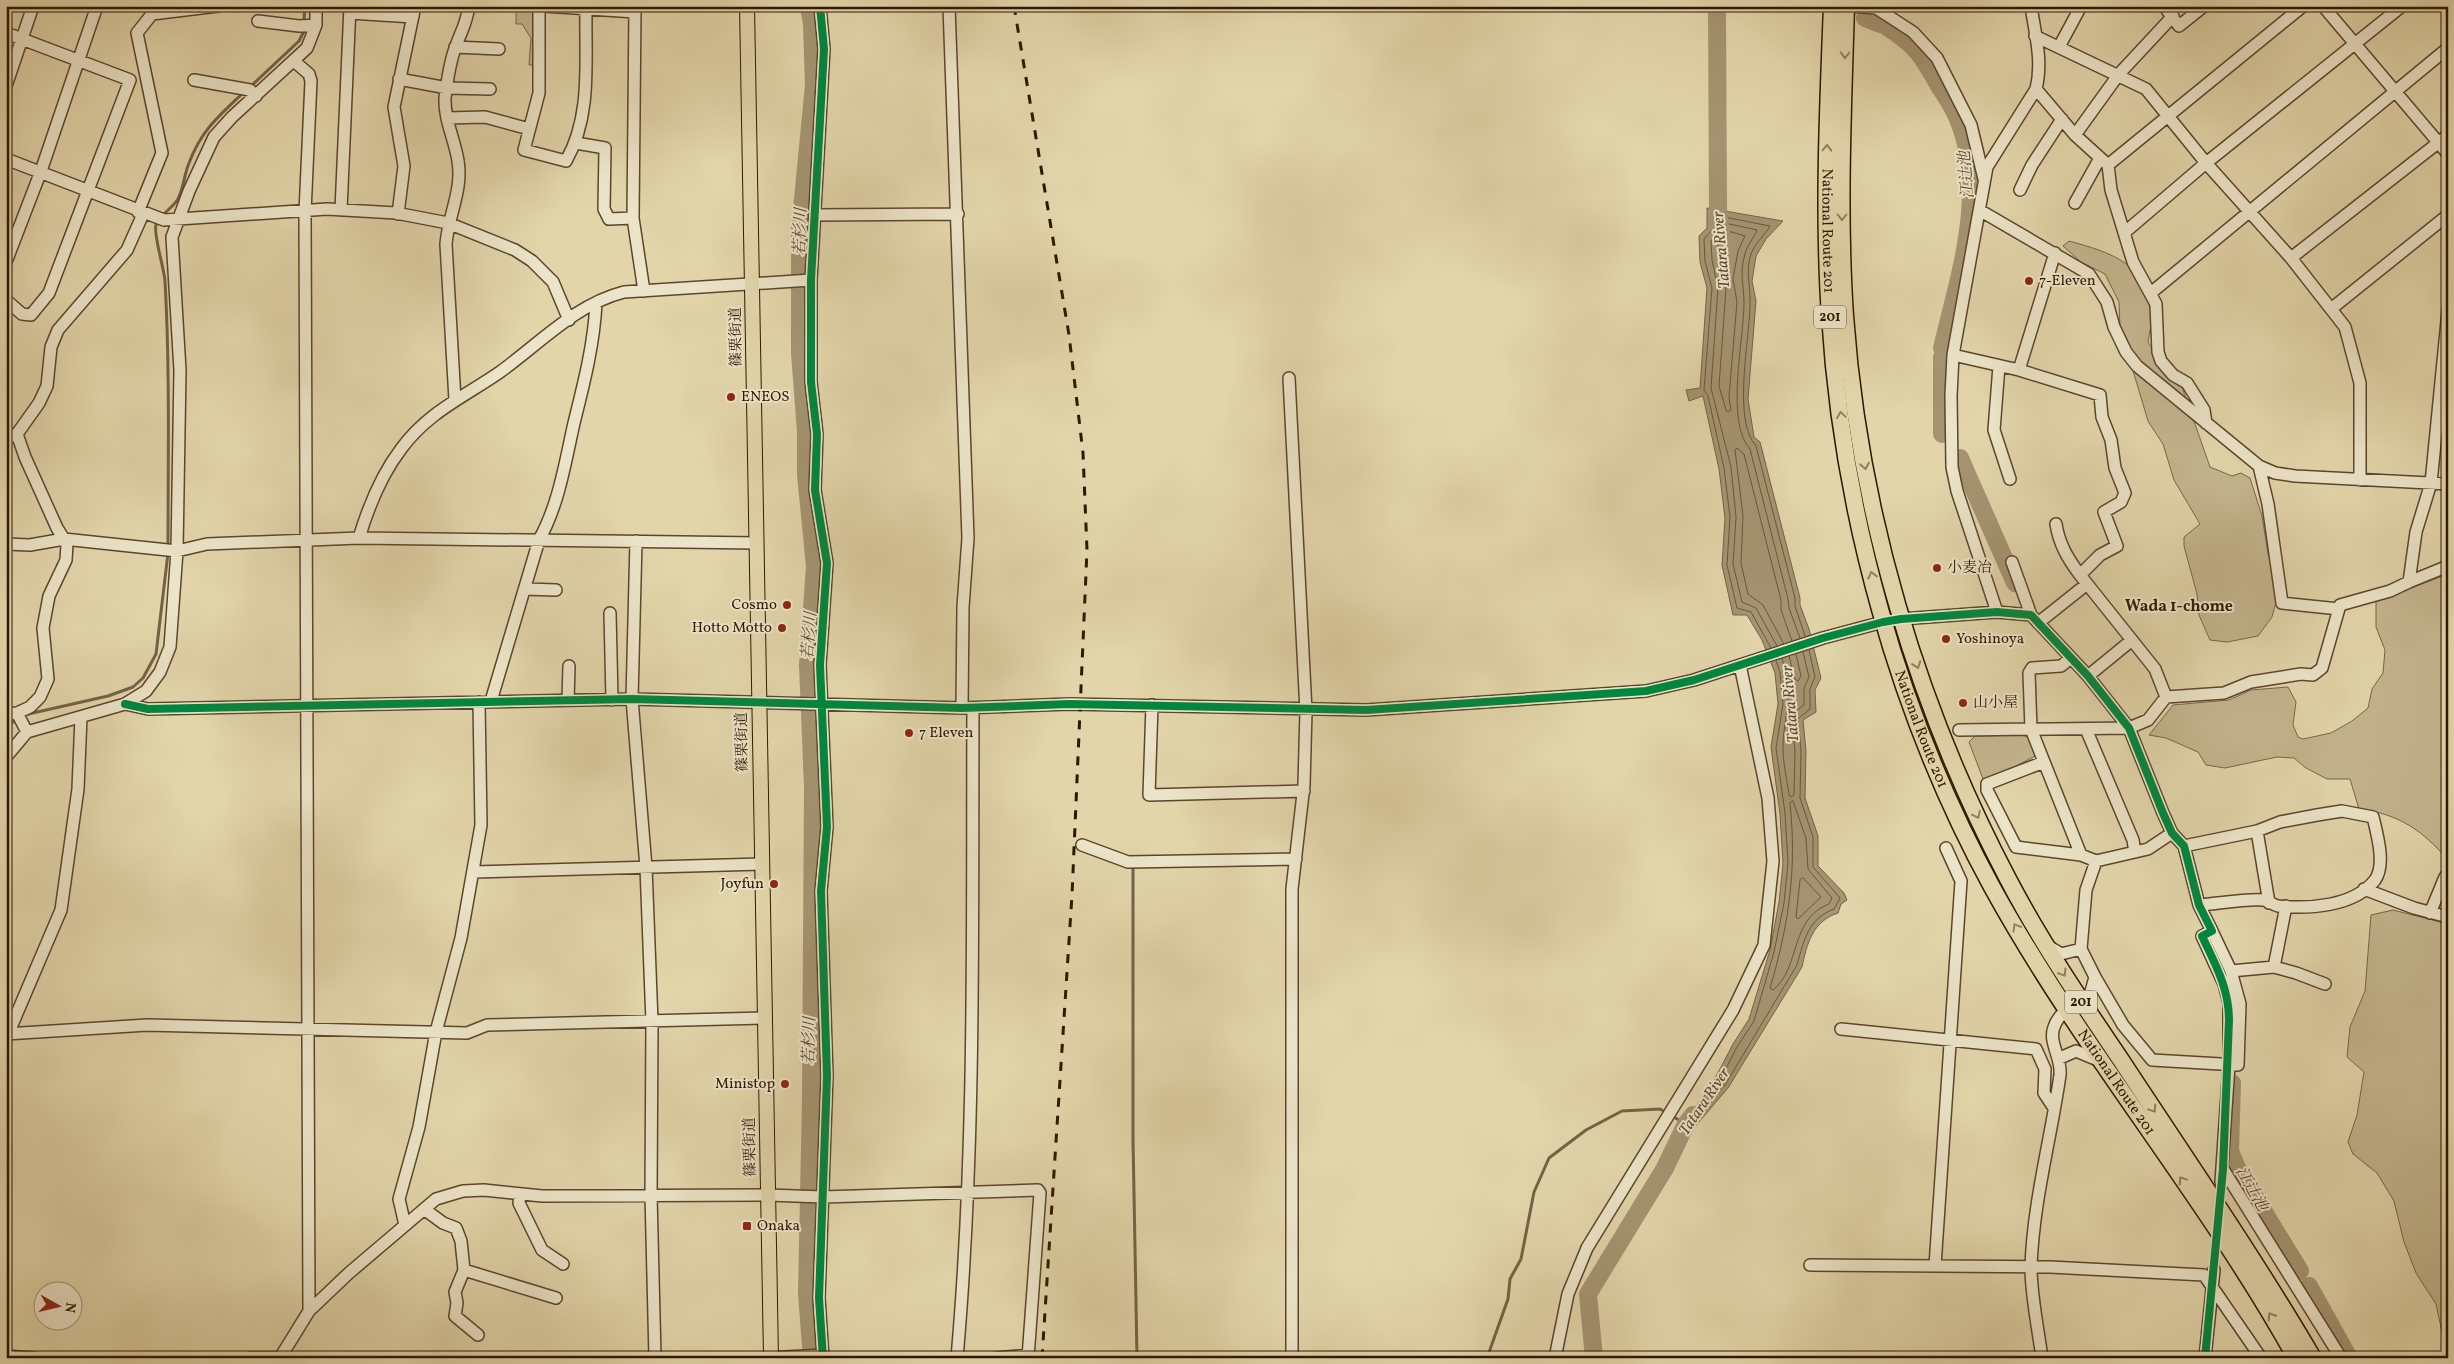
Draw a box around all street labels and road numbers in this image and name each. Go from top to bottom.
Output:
street label: National Route 201 [1816,169,1839,294]
road number: 201 [1814,306,1846,328]
street label: 篠栗街道 [726,307,748,367]
street label: National Route 201 [1889,668,1953,791]
street label: 篠栗街道 [732,712,754,772]
road number: 201 [2065,990,2097,1014]
street label: National Route 201 [2072,1025,2160,1140]
street label: 篠栗街道 [740,1117,762,1177]

